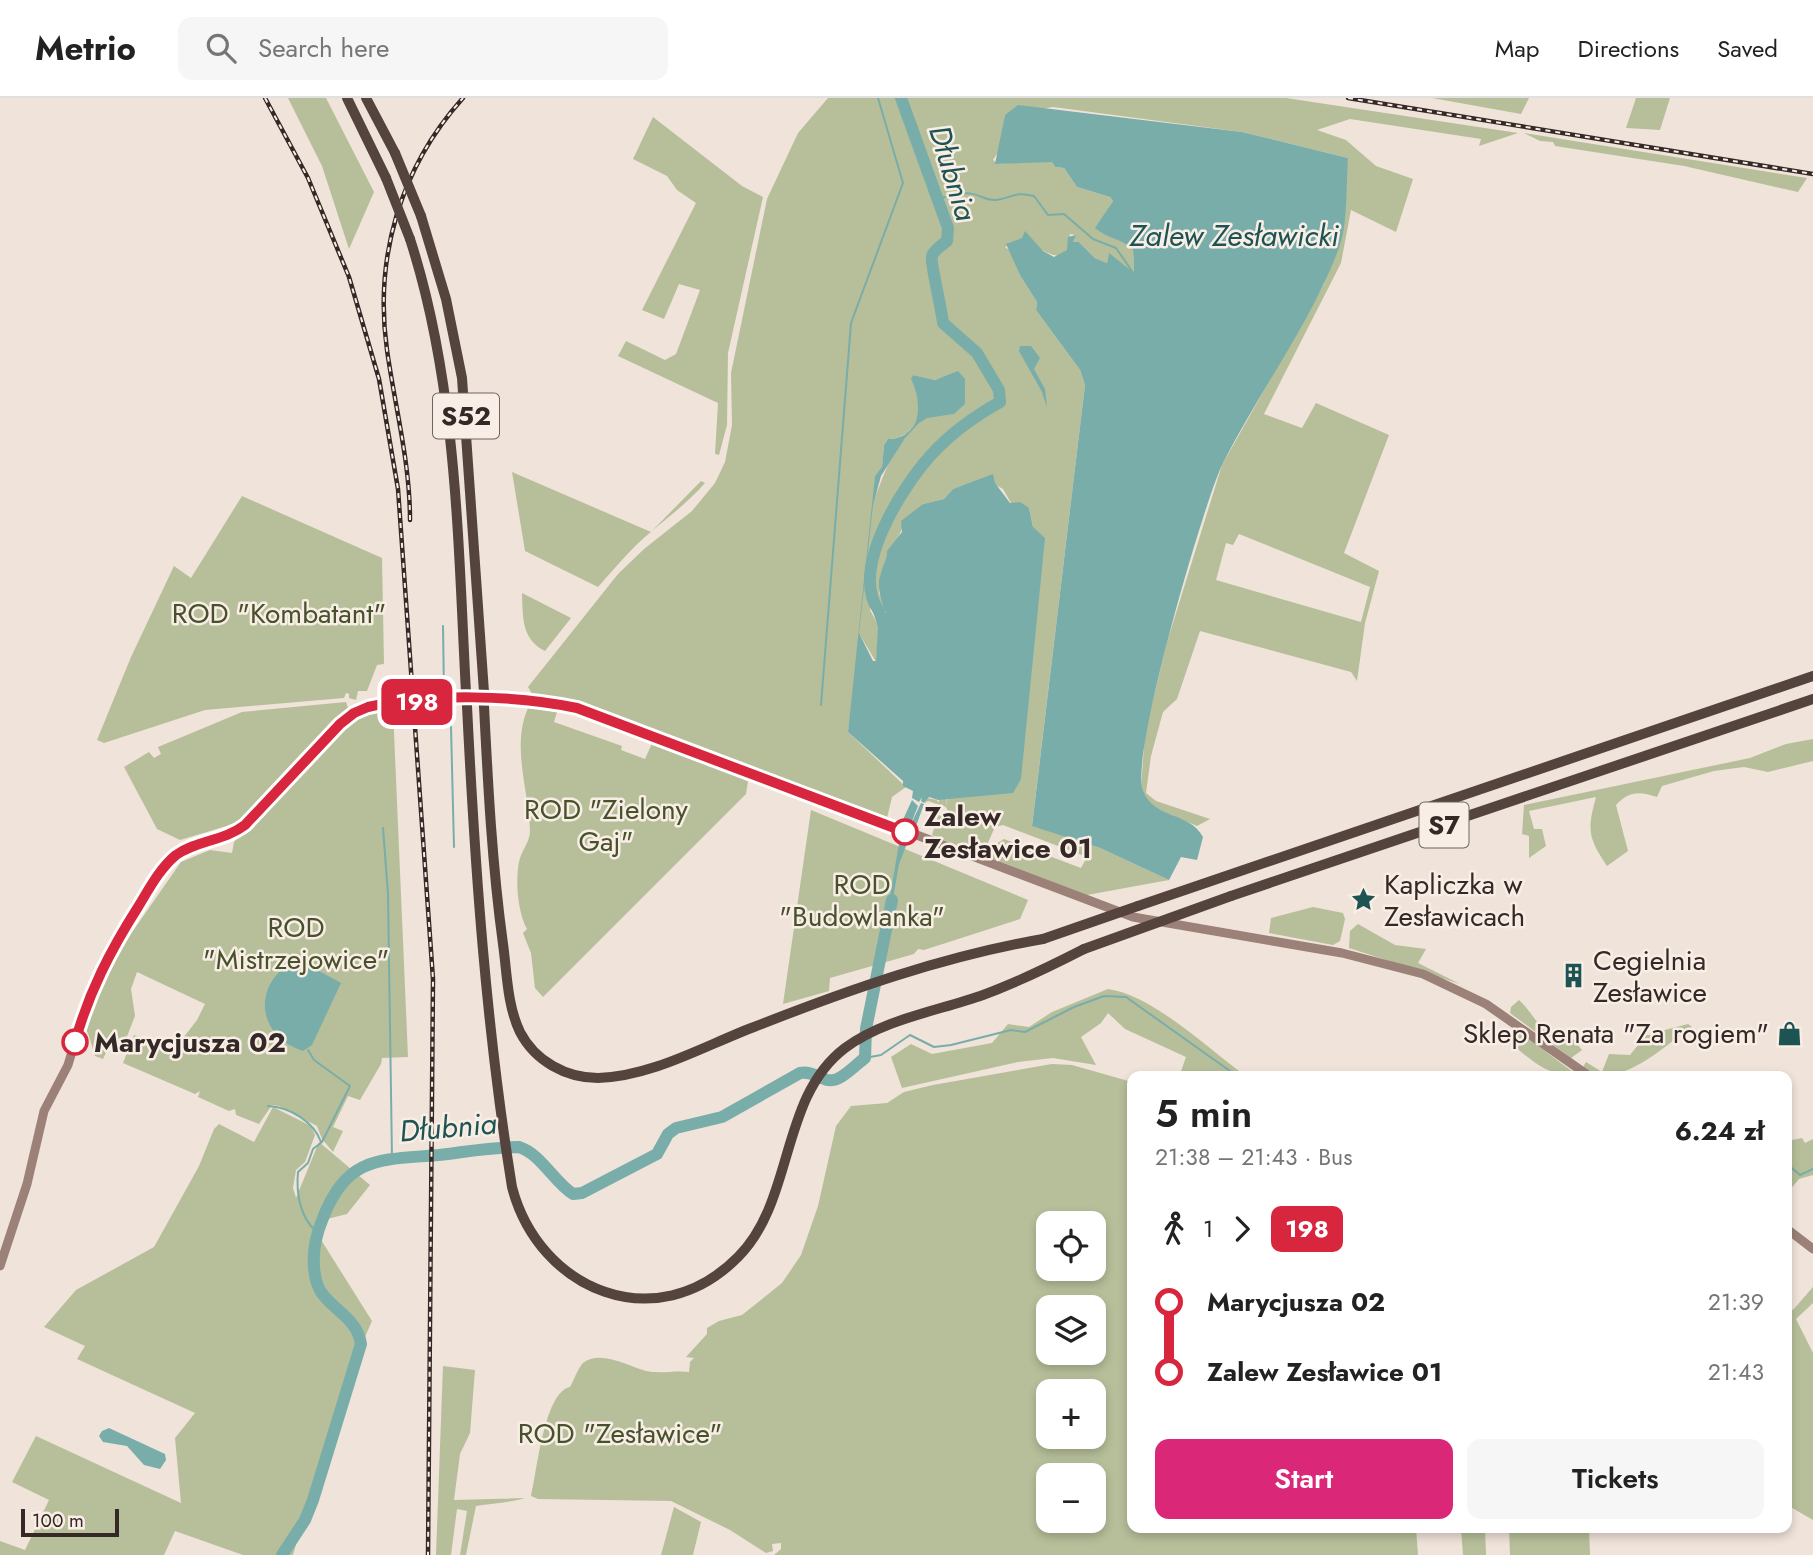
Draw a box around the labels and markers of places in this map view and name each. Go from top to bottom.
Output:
place label: Zalew Zesławice 01 [924,796,1092,869]
marker: Zalew Zesławice 01 [892,819,918,845]
place label: Kapliczka w Zesławicach [1384,864,1525,937]
place icon: Kapliczka w Zesławicach [1350,886,1378,914]
place label: Cegielnia Zesławice [1593,940,1707,1013]
building icon: Cegielnia Zesławice [1559,962,1587,990]
place label: Sklep Renata "Za rogiem" [1463,1013,1769,1054]
shop icon: Sklep Renata "Za rogiem" [1775,1019,1803,1047]
place label: Marycjusza 02 [94,1022,286,1063]
marker: Marycjusza 02 [62,1029,88,1055]

